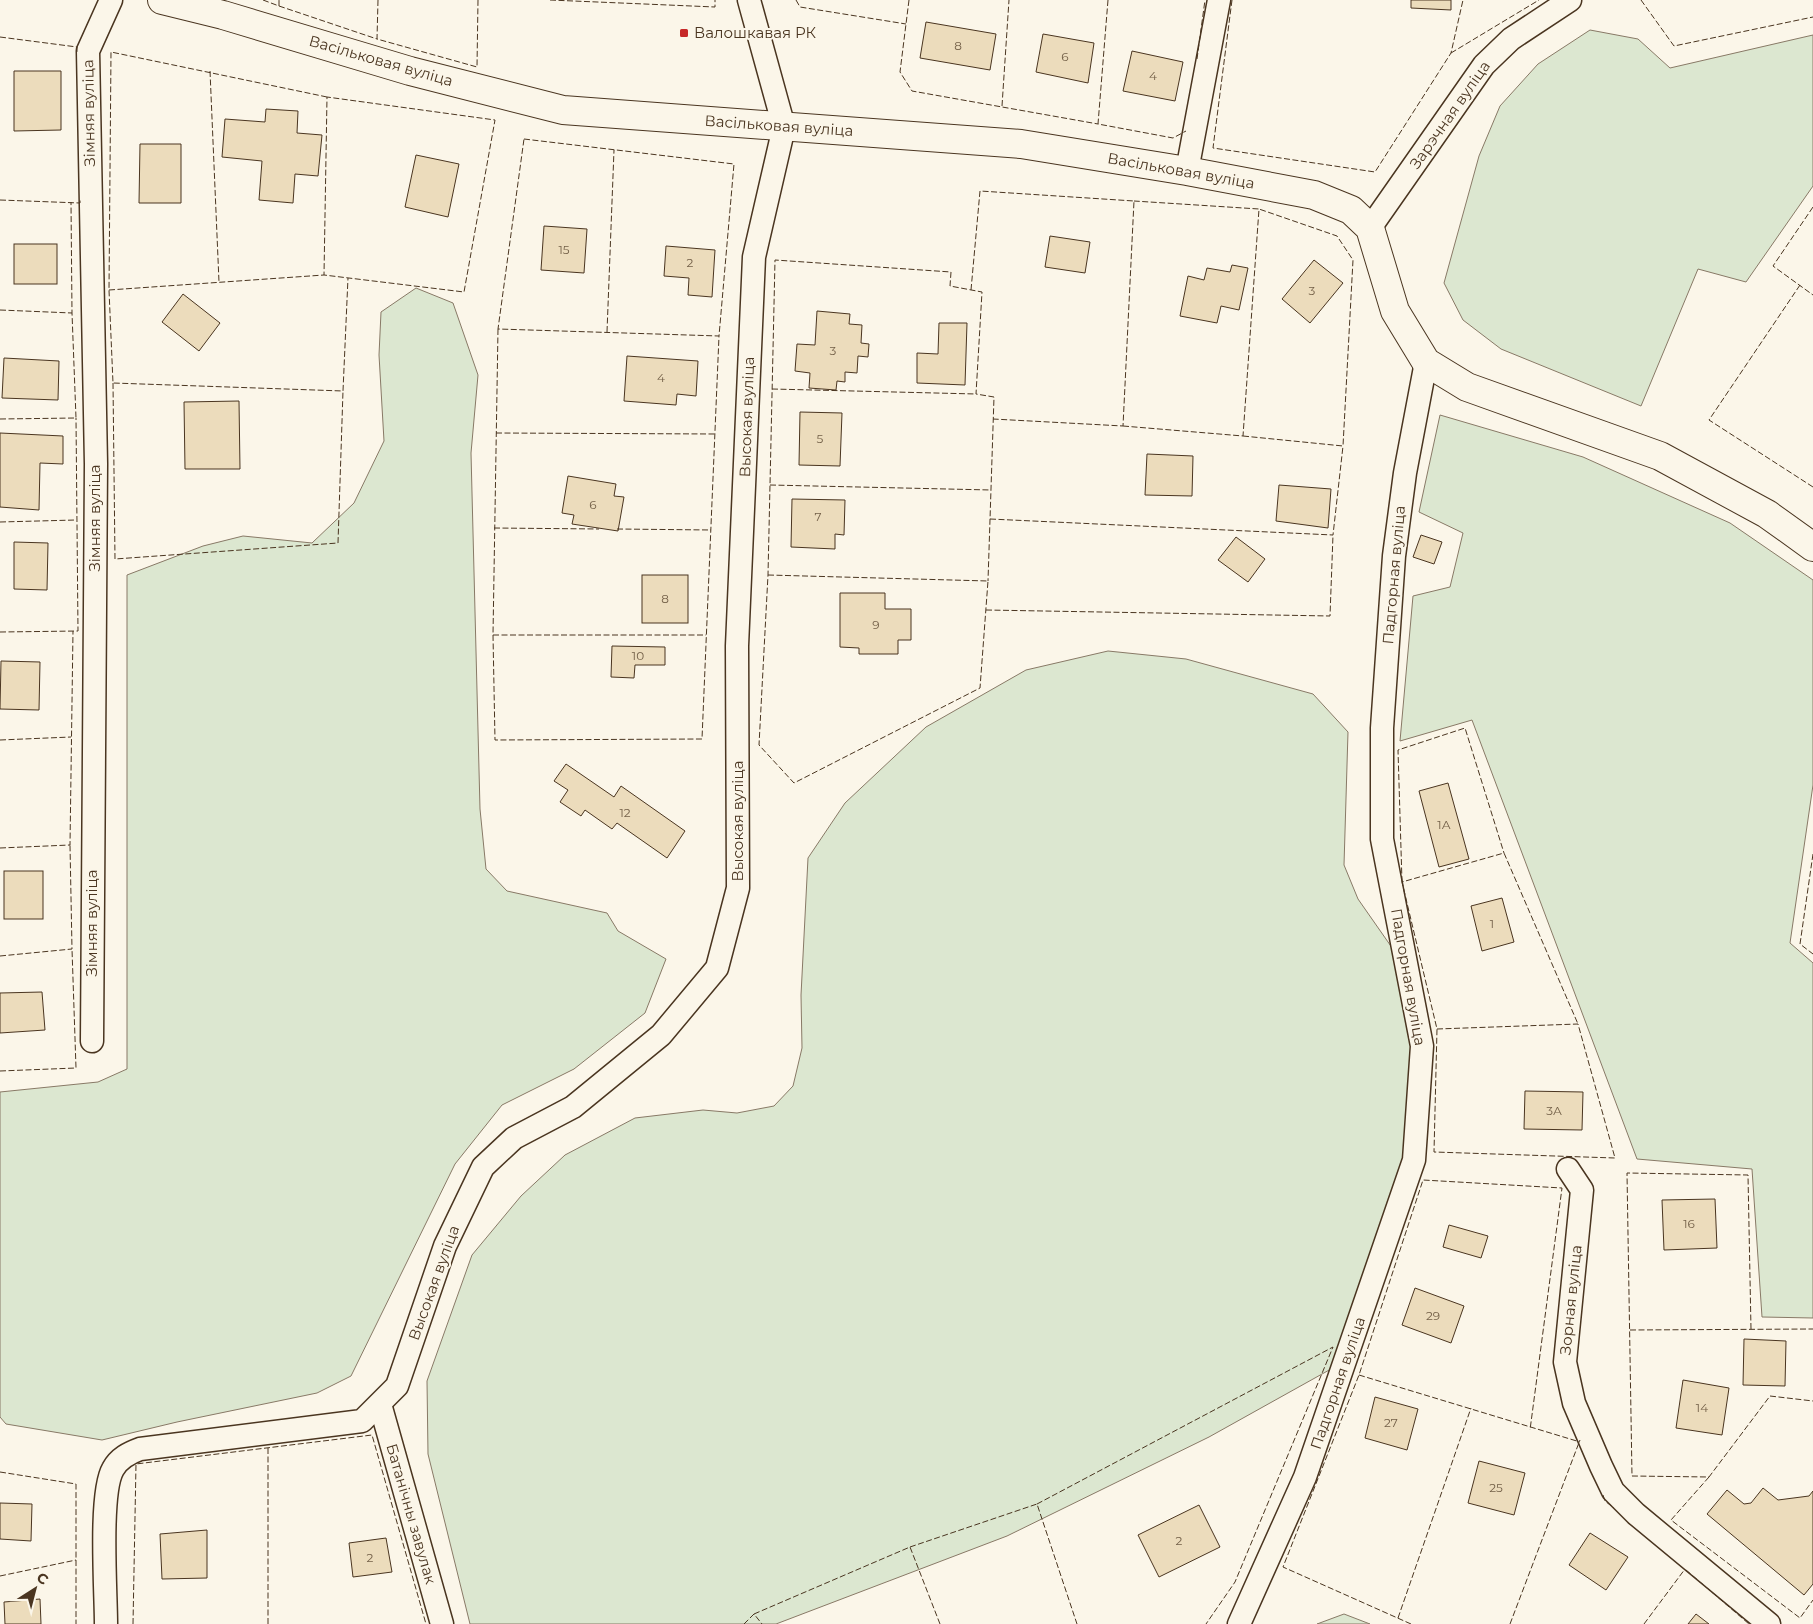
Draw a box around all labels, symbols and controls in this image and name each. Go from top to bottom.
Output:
place label: Валошкавая РК [694,23,817,42]
marker: Валошкавая РК [678,27,690,39]
street label: Васільковая вуліца [307,31,455,90]
house number: 8 [954,38,962,53]
house number: 6 [1061,49,1069,64]
street label: Зарэчная вуліца [1405,57,1494,172]
street label: Зімняя вуліца [78,59,99,167]
house number: 4 [1149,68,1157,83]
street label: Васільковая вуліца [704,111,854,140]
street label: Васільковая вуліца [1106,148,1256,193]
house number: 15 [558,242,570,257]
house number: 2 [687,255,694,270]
house number: 3 [1309,283,1316,298]
house number: 3 [830,343,837,358]
street label: Высокая вуліца [735,356,758,478]
house number: 4 [657,370,665,385]
house number: 5 [817,431,824,446]
street label: Зімняя вуліца [85,464,104,572]
house number: 6 [589,497,597,512]
street label: Падгорная вуліца [1378,505,1409,645]
house number: 7 [814,509,822,524]
house number: 8 [661,591,669,606]
house number: 9 [872,617,880,632]
house number: 10 [632,648,644,663]
street label: Высокая вуліца [728,761,747,881]
house number: 12 [619,805,631,820]
house number: 1А [1437,817,1451,832]
street label: Зімняя вуліца [82,869,101,977]
street label: Падгорная вуліца [1387,907,1430,1047]
house number: 1 [1490,916,1494,931]
house number: 3А [1546,1103,1562,1118]
house number: 16 [1683,1216,1695,1231]
street label: Высокая вуліца [404,1223,463,1343]
street label: Зорная вуліца [1555,1244,1586,1356]
house number: 29 [1426,1308,1440,1323]
street label: Падгорная вуліца [1306,1314,1369,1452]
house number: 14 [1696,1400,1708,1415]
house number: 27 [1384,1415,1398,1430]
street label: Батанічны завулак [382,1441,441,1587]
house number: 25 [1489,1480,1503,1495]
house number: 2 [1176,1533,1183,1548]
house number: 2 [367,1550,374,1565]
north arrow [10,1564,60,1614]
text: С [33,1568,52,1589]

